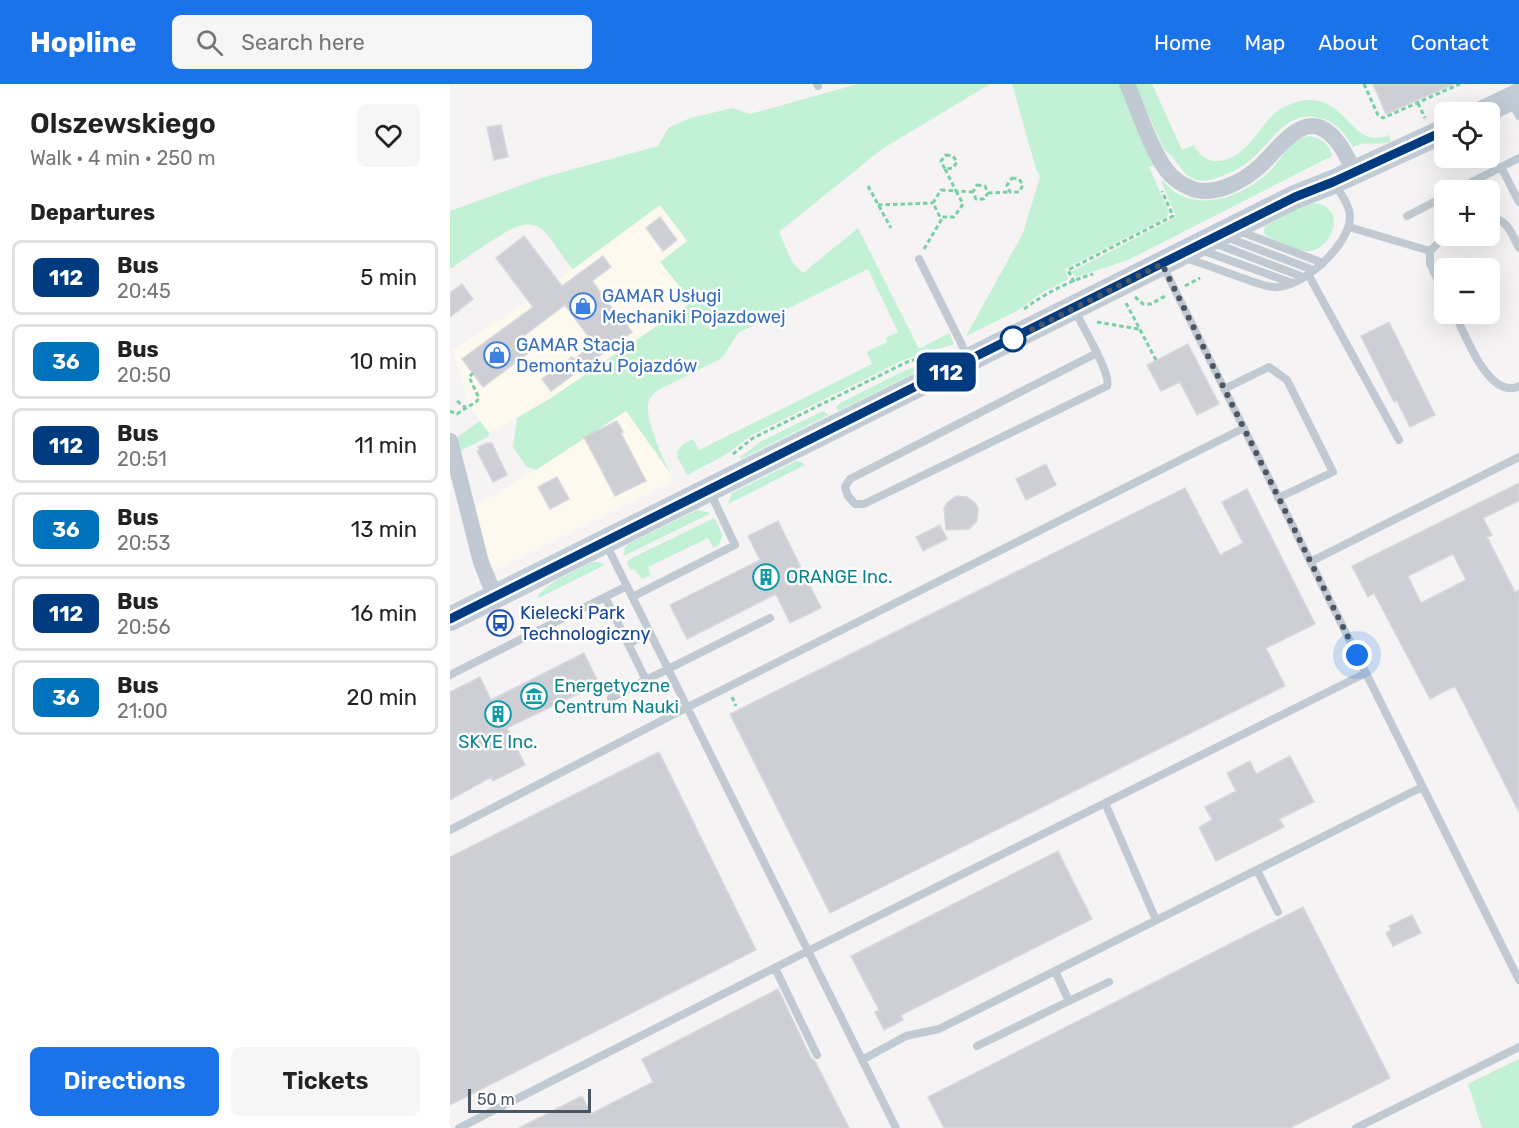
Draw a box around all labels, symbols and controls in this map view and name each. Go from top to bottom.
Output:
search box [172,15,592,69]
text: Hopline [30,26,136,59]
icon: search [193,26,226,59]
text: Search here [241,29,365,56]
text: Home [1154,30,1211,55]
text: Map [1244,30,1285,55]
text: About [1318,30,1378,55]
text: Contact [1411,30,1489,55]
map controls [1434,102,1500,324]
button: locate [1434,102,1500,168]
button: heart [357,104,420,167]
text: Olszewskiego [30,107,216,140]
text: Walk · 4 min · 250 m [30,146,215,170]
button: + [1434,180,1500,246]
text: Departures [30,199,155,226]
text: Bus [117,252,159,279]
button: − [1434,258,1500,324]
text: 5 min [360,264,417,291]
text: 112 [49,265,83,290]
text: 20:45 [117,279,171,303]
place label: GAMAR Usługi Mechaniki Pojazdowej [602,285,786,328]
shop icon: GAMAR Usługi Mechaniki Pojazdowej [568,291,598,321]
unlabelled marker [1000,326,1026,352]
place label: GAMAR Stacja Demontażu Pojazdów [516,334,698,377]
text: Bus [117,336,159,363]
shop icon: GAMAR Stacja Demontażu Pojazdów [482,340,512,370]
text: 10 min [350,348,417,375]
text: 36 [52,349,80,374]
line badge: 112 [912,352,980,392]
text: 112 [929,360,963,385]
text: 20:50 [117,363,171,387]
text: Bus [117,420,159,447]
text: 11 min [355,432,417,459]
text: 112 [49,433,83,458]
text: 20:51 [117,447,167,471]
text: Bus [117,504,159,531]
text: 13 min [351,516,417,543]
text: 36 [52,517,80,542]
text: 20:53 [117,531,170,555]
building icon: ORANGE Inc. [751,562,781,592]
place label: ORANGE Inc. [786,566,892,588]
text: Bus [117,588,159,615]
text: 16 min [351,600,417,627]
text: 112 [49,601,83,626]
place label: Kielecki Park Technologiczny [520,602,650,645]
bus stop icon: Kielecki Park Technologiczny [485,608,515,638]
text: 20:56 [117,615,171,639]
your location [1342,640,1372,670]
text: Bus [117,672,159,699]
place label: Energetyczne Centrum Nauki [554,675,679,718]
museum icon: Energetyczne Centrum Nauki [519,681,549,711]
text: 20 min [347,684,417,711]
text: 36 [52,685,80,710]
text: 21:00 [117,699,168,723]
building icon: SKYE Inc. [483,699,513,729]
place label: SKYE Inc. [458,731,538,753]
button: Directions [30,1047,219,1116]
button: Tickets [231,1047,420,1116]
scale bar [468,1086,591,1114]
text: 50 m [477,1090,515,1109]

